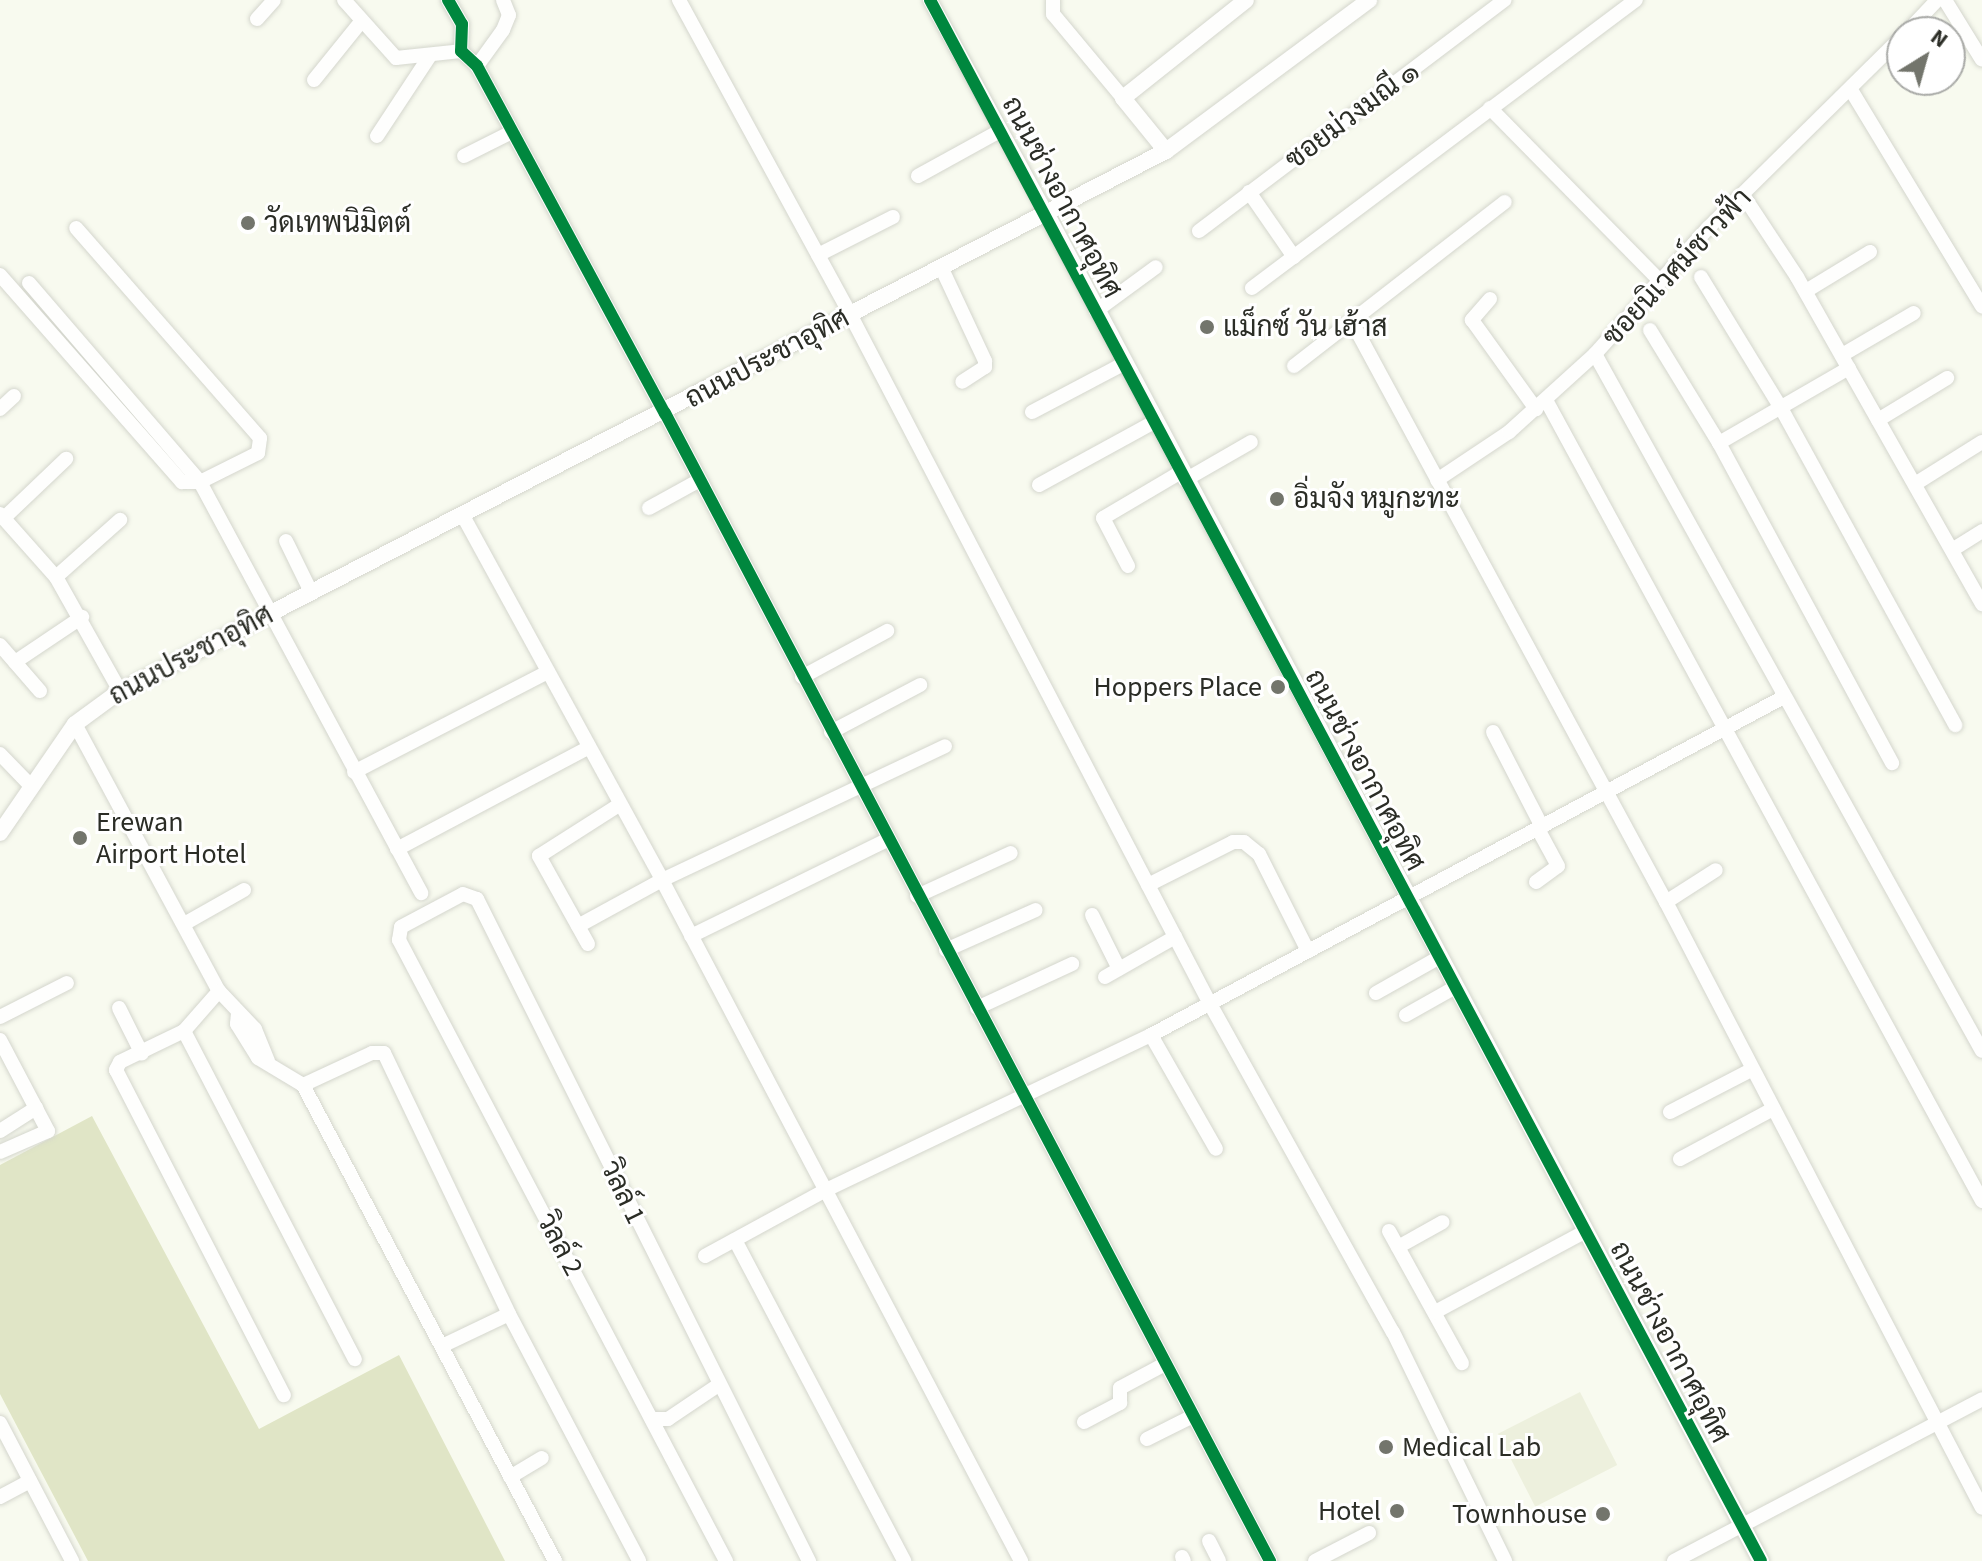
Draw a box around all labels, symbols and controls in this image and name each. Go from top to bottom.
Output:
north arrow [1886,16,1966,96]
text: N [1924,21,1955,56]
street label: ซอยม่วงมณี ๑ [1278,54,1426,176]
street label: ถนนช่างอากาศอุทิศ [995,90,1129,304]
street label: ซอยนิเวศม์ชาวฟ้า [1595,181,1759,353]
place label: วัดเทพนิมิตต์ [264,206,411,240]
marker: วัดเทพนิมิตต์ [239,214,257,232]
street label: ถนนประชาอุทิศ [679,301,855,415]
place label: แม็กซ์ วัน เฮ้าส [1223,310,1387,344]
marker: แม็กซ์ วัน เฮ้าส [1198,318,1216,336]
place label: อิ่มจัง หมูกะทะ [1293,482,1460,516]
marker: อิ่มจัง หมูกะทะ [1268,490,1286,508]
street label: ถนนประชาอุทิศ [103,598,279,712]
street label: ถนนช่างอากาศอุทิศ [1298,663,1432,877]
place label: Hoppers Place [1093,670,1262,704]
marker: Hoppers Place [1269,678,1287,696]
place label: Erewan Airport Hotel [96,805,246,871]
marker: Erewan Airport Hotel [71,829,89,847]
street label: วิลล์ 1 [593,1155,653,1229]
street label: วิลล์ 2 [530,1207,590,1281]
street label: ถนนช่างอากาศอุทิศ [1603,1235,1737,1449]
place label: Medical Lab [1402,1430,1541,1464]
marker: Medical Lab [1377,1438,1395,1456]
place label: Hotel [1318,1494,1381,1528]
place label: Townhouse [1452,1497,1587,1531]
marker: Hotel [1388,1502,1406,1520]
marker: Townhouse [1594,1505,1612,1523]

